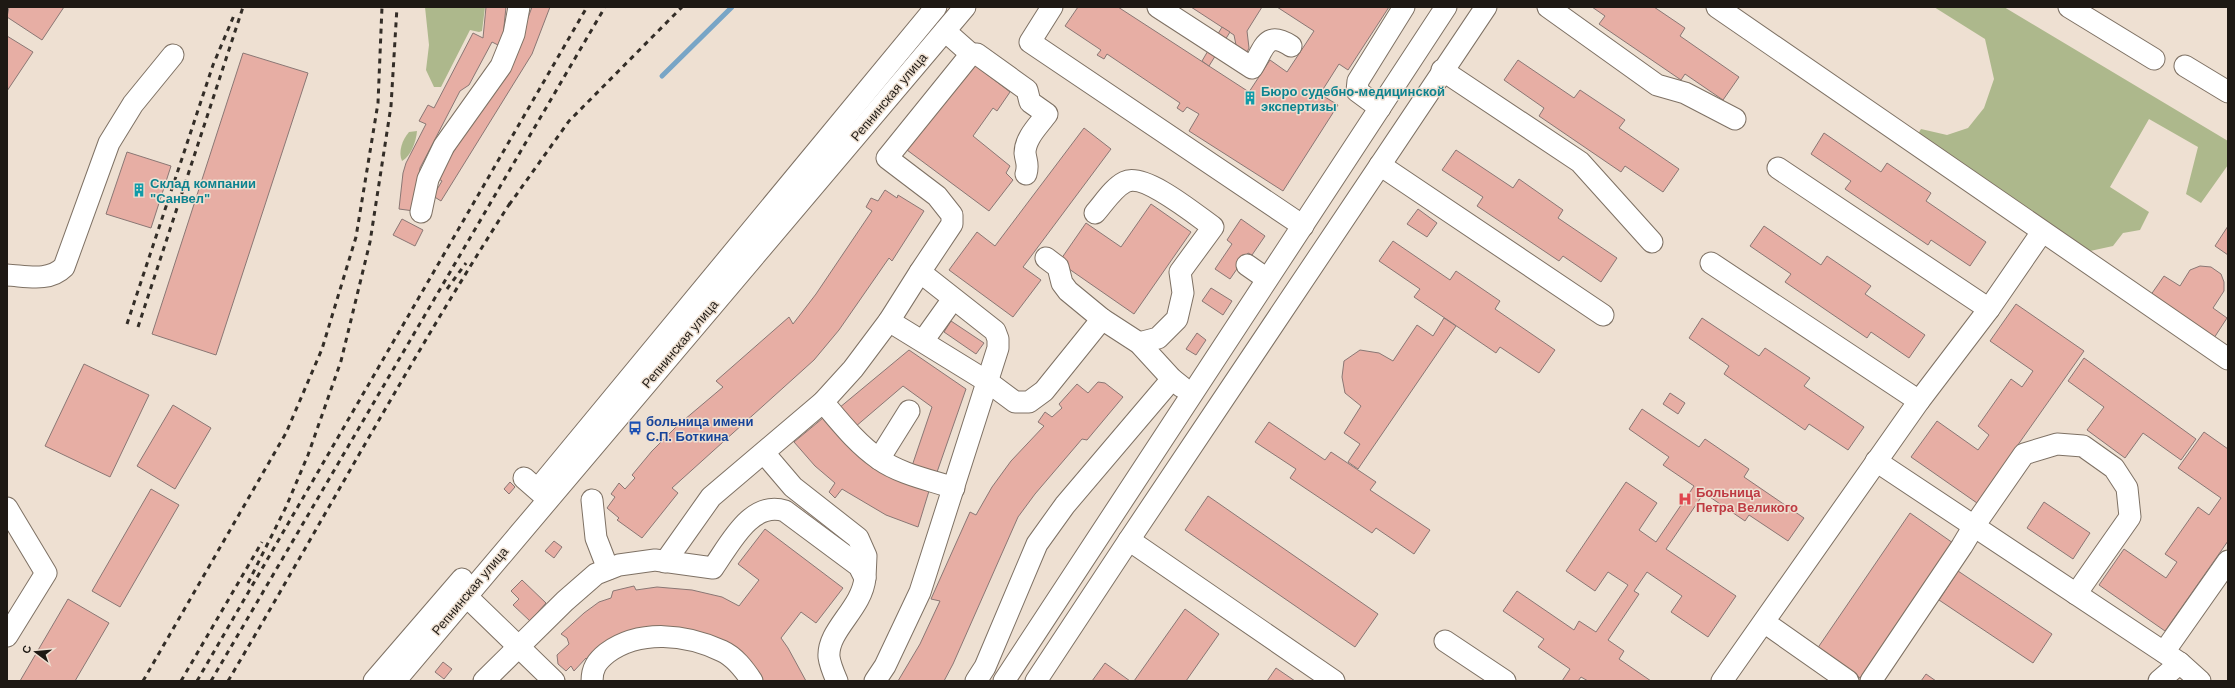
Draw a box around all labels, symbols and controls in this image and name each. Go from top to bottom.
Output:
street label: Репнинская улица [848,49,931,144]
place label: Бюро судебно-медицинской экспертизы [1261,84,1445,114]
building icon: Бюро судебно-медицинской экспертизы [1242,90,1258,106]
place label: Склад компании "Санвел" [150,176,256,206]
building icon: Склад компании "Санвел" [131,182,147,198]
street label: Репнинская улица [639,296,722,391]
place label: больница имени С.П. Боткина [646,414,753,444]
bus stop icon: больница имени С.П. Боткина [627,420,643,436]
place label: Больница Петра Великого [1696,485,1798,515]
hospital icon: Больница Петра Великого [1677,491,1693,507]
street label: Репнинская улица [429,543,512,638]
north arrow [16,632,56,672]
text: С [20,644,33,655]

